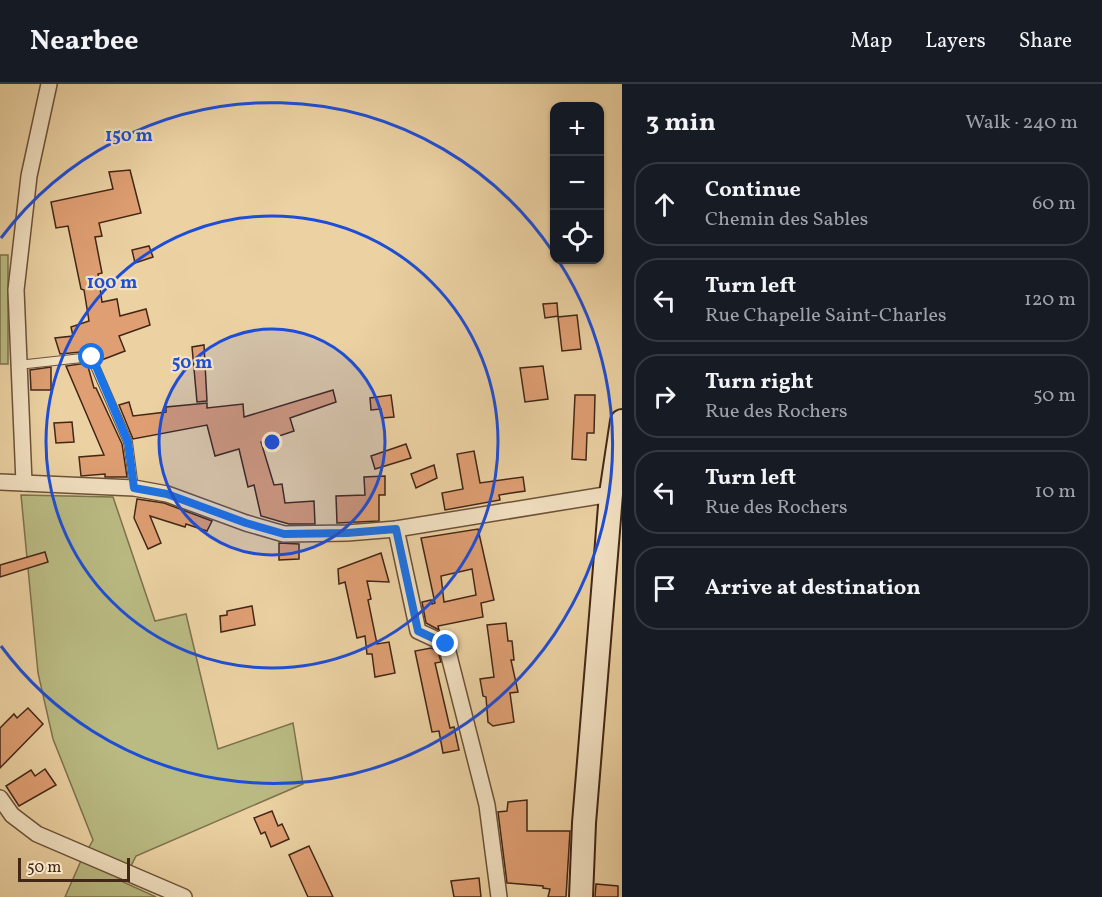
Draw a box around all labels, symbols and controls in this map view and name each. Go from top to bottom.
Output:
text: Nearbee [30,22,139,61]
text: Map [850,27,892,56]
text: Layers [925,27,986,56]
text: Share [1019,27,1072,56]
map controls [550,102,604,264]
button: + [550,102,604,156]
text: 3 min [646,105,716,141]
text: Walk · 240 m [965,109,1078,137]
text: 150 m [105,124,153,149]
button: − [550,156,604,210]
text: Continue [705,175,801,206]
icon: ahead [648,188,681,221]
text: 60 m [1032,190,1076,218]
text: Chemin des Sables [705,206,868,234]
button: locate [550,210,604,264]
text: 100 m [87,271,137,296]
text: Turn left [705,271,796,302]
icon: left [648,284,681,317]
text: 120 m [1024,286,1076,314]
text: Rue Chapelle Saint-Charles [705,302,946,330]
route start [78,343,104,369]
text: 50 m [172,351,212,376]
text: Turn right [705,367,813,398]
icon: right [648,380,681,413]
text: 50 m [1033,382,1076,410]
text: Rue des Rochers [705,398,847,426]
centre of rings [262,432,282,452]
text: Turn left [705,463,796,494]
icon: left [648,476,681,509]
text: 10 m [1035,478,1076,506]
text: Rue des Rochers [705,494,847,522]
icon: arrive [648,572,681,605]
text: Arrive at destination [705,573,921,604]
route end [432,630,458,656]
scale bar [18,855,130,882]
text: 50 m [27,857,61,879]

